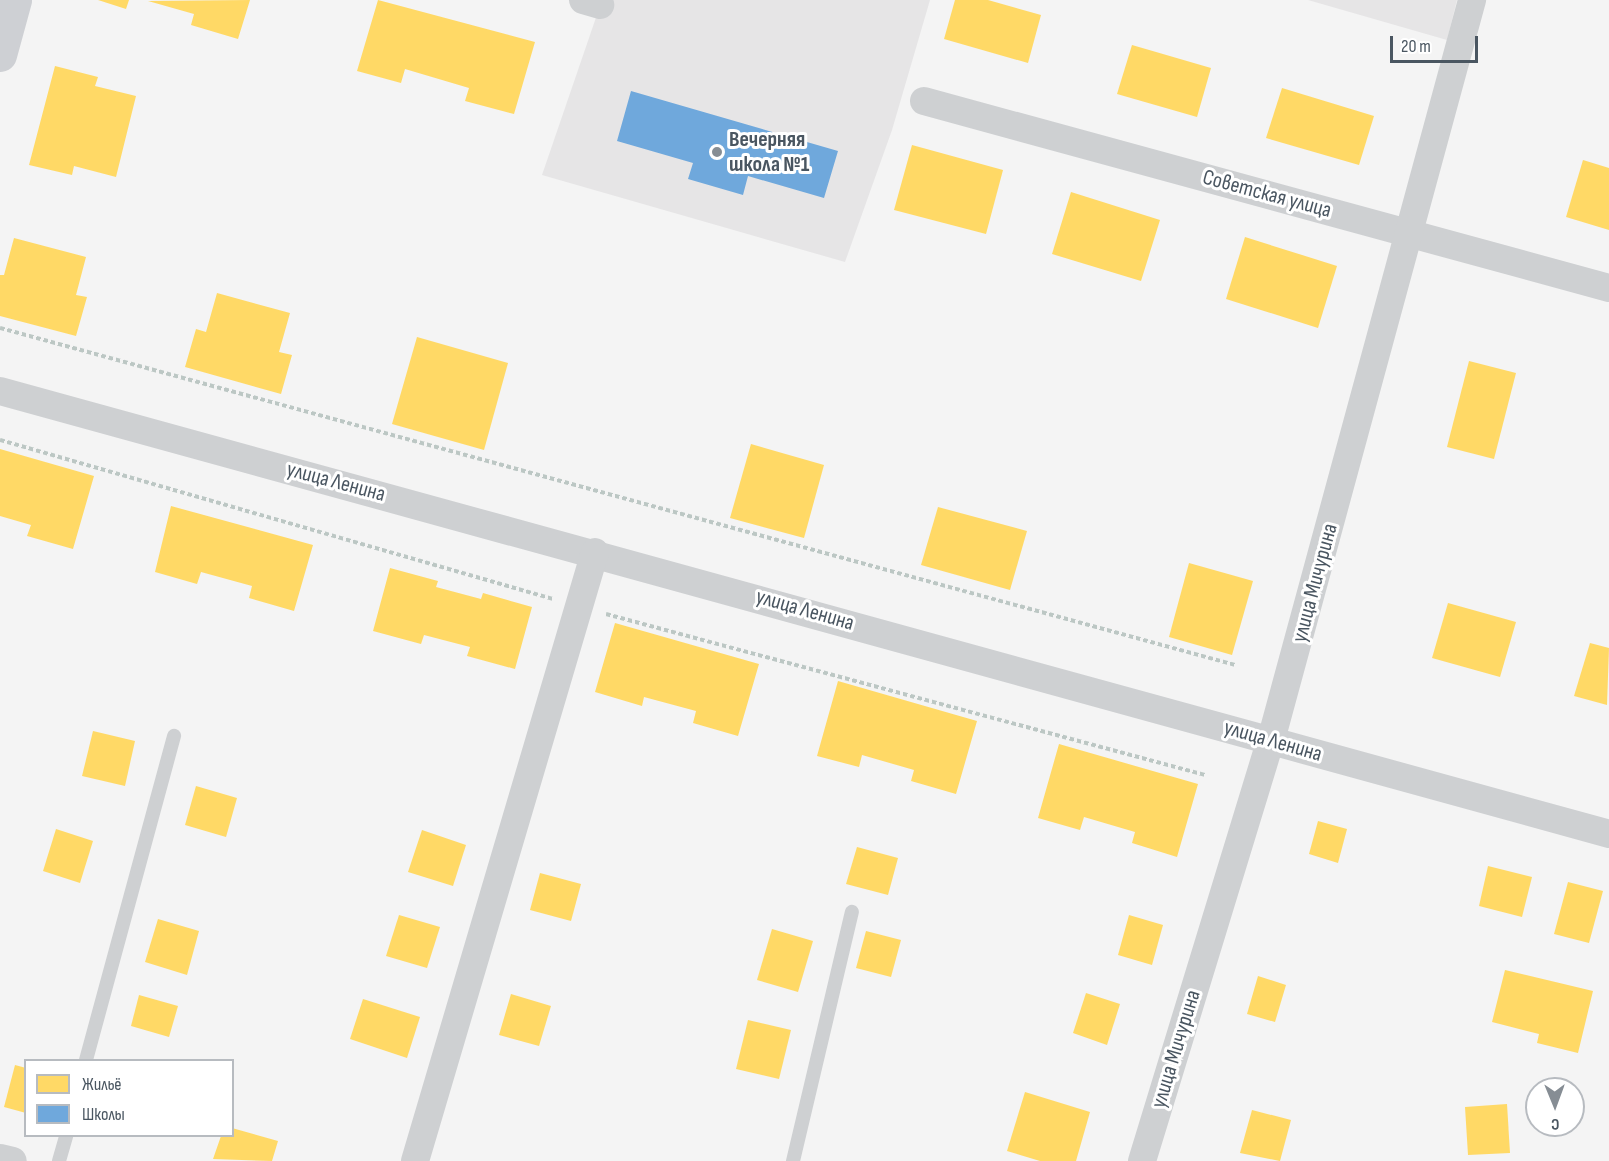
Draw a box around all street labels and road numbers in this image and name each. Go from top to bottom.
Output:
street label: Советская улица [1200,164,1334,224]
street label: улица Ленина [284,456,388,508]
street label: улица Мичурина [1286,521,1344,645]
street label: улица Ленина [753,583,857,637]
street label: улица Ленина [1221,714,1325,768]
street label: улица Мичурина [1146,987,1206,1111]

